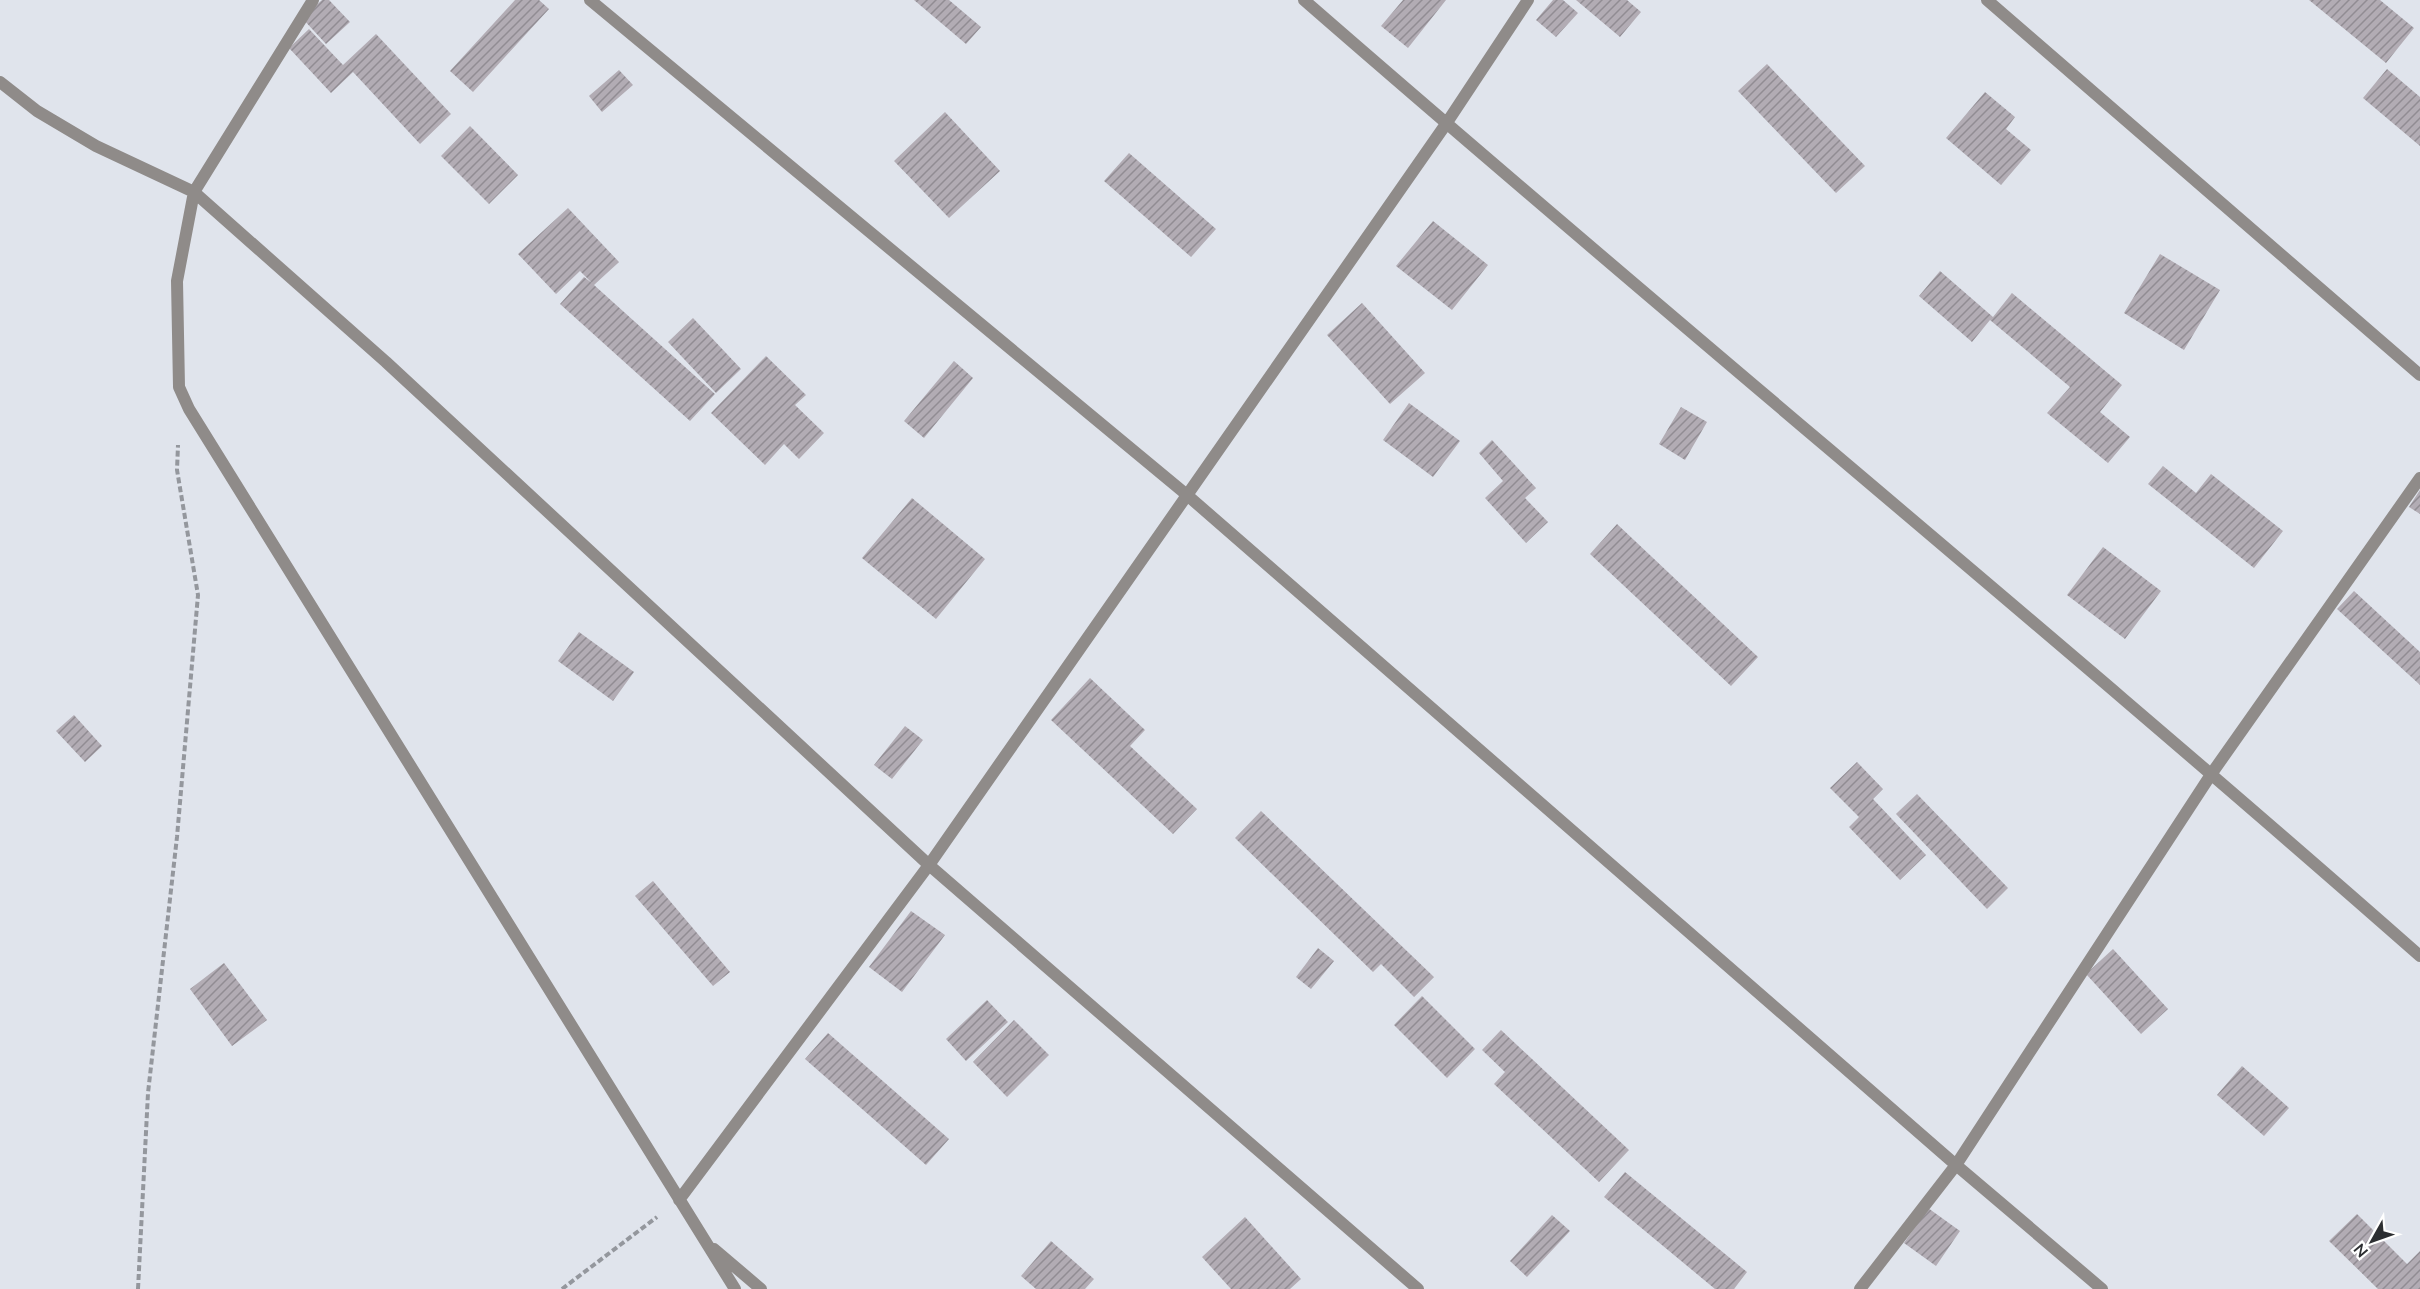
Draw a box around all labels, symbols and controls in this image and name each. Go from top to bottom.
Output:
north arrow [2342,1211,2402,1271]
text: N [2349,1240,2372,1262]

